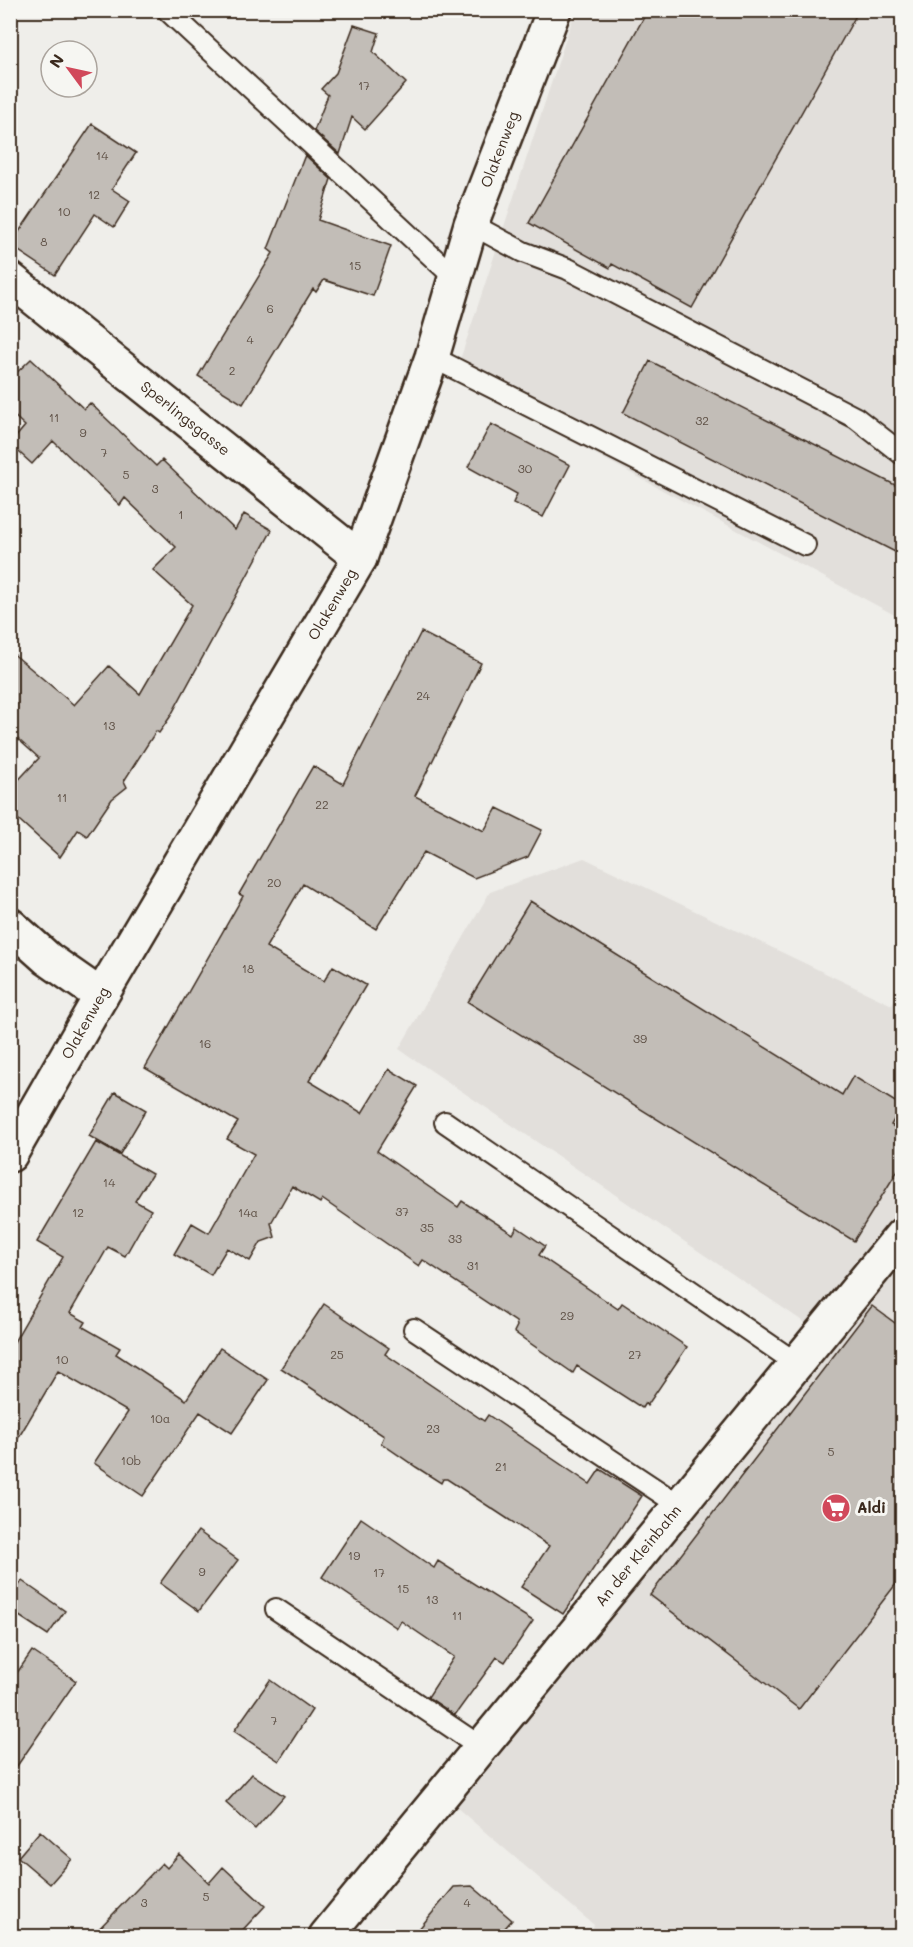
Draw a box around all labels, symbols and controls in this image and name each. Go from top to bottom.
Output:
north arrow [39,39,99,99]
text: N [44,50,68,71]
house number: 17 [358,77,370,93]
street label: Olakenweg [475,108,523,190]
house number: 14 [96,147,108,163]
house number: 12 [88,186,100,202]
house number: 10 [58,203,71,219]
house number: 8 [40,233,48,249]
house number: 15 [349,257,361,273]
house number: 6 [266,300,274,316]
house number: 4 [246,331,254,347]
house number: 2 [229,362,235,378]
street label: Sperlingsgasse [137,376,235,460]
house number: 11 [49,409,59,425]
house number: 32 [695,412,709,428]
house number: 9 [79,424,87,440]
house number: 7 [101,444,108,460]
house number: 30 [518,460,533,476]
house number: 5 [123,466,130,482]
house number: 3 [151,480,159,496]
house number: 1 [178,506,184,522]
street label: Olakenweg [303,564,361,644]
house number: 24 [416,687,430,703]
house number: 13 [103,717,115,733]
house number: 11 [57,789,67,805]
house number: 22 [315,796,329,812]
house number: 20 [267,874,282,890]
house number: 18 [242,960,254,976]
street label: Olakenweg [56,982,113,1062]
house number: 39 [633,1030,647,1046]
house number: 16 [199,1035,211,1051]
house number: 14 [103,1174,115,1190]
house number: 37 [395,1203,409,1219]
house number: 12 [72,1204,84,1220]
house number: 14a [238,1204,258,1220]
house number: 35 [420,1219,434,1235]
house number: 33 [448,1230,462,1246]
house number: 31 [467,1257,479,1273]
house number: 29 [560,1307,574,1323]
house number: 25 [330,1346,344,1362]
house number: 27 [628,1346,642,1362]
house number: 10 [56,1351,69,1367]
house number: 10a [150,1410,170,1426]
house number: 23 [426,1420,440,1436]
house number: 5 [828,1443,835,1459]
house number: 10b [121,1452,141,1468]
house number: 21 [495,1458,507,1474]
supermarket icon: Aldi [820,1492,852,1524]
place label: Aldi [857,1497,886,1517]
street label: An der Kleinbahn [590,1500,685,1610]
house number: 19 [348,1547,360,1563]
house number: 9 [198,1563,206,1579]
house number: 17 [373,1564,385,1580]
house number: 15 [397,1580,409,1596]
house number: 13 [426,1591,438,1607]
house number: 11 [452,1607,462,1623]
house number: 7 [271,1712,278,1728]
house number: 5 [203,1888,210,1904]
house number: 3 [140,1894,148,1910]
house number: 4 [463,1894,471,1910]

